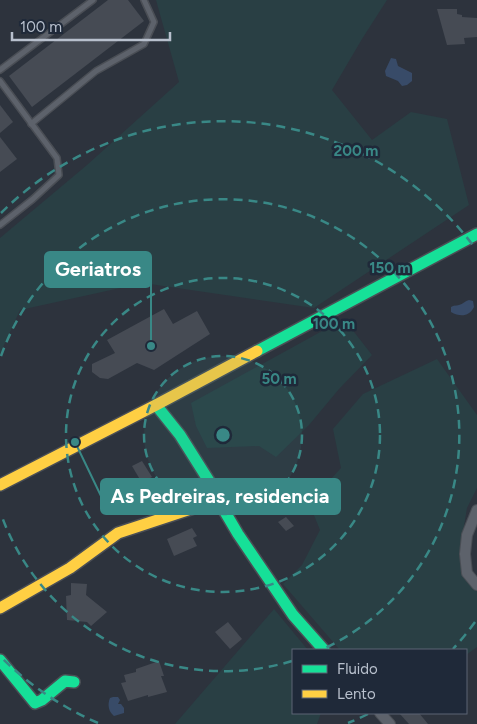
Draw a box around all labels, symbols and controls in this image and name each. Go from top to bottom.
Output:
scale bar [12,10,170,42]
text: 100 m [20,18,62,36]
text: 200 m [334,142,378,160]
callout: Geriatros [45,252,151,287]
text: Geriatros [55,257,141,281]
text: 150 m [369,259,411,277]
text: 100 m [313,315,355,333]
text: 50 m [261,370,297,388]
centre of rings [214,426,232,444]
callout: As Pedreiras, residencia [101,479,340,514]
text: As Pedreiras, residencia [111,484,329,508]
legend [292,649,467,714]
text: Fluido [337,660,378,678]
text: Lento [337,685,376,703]

